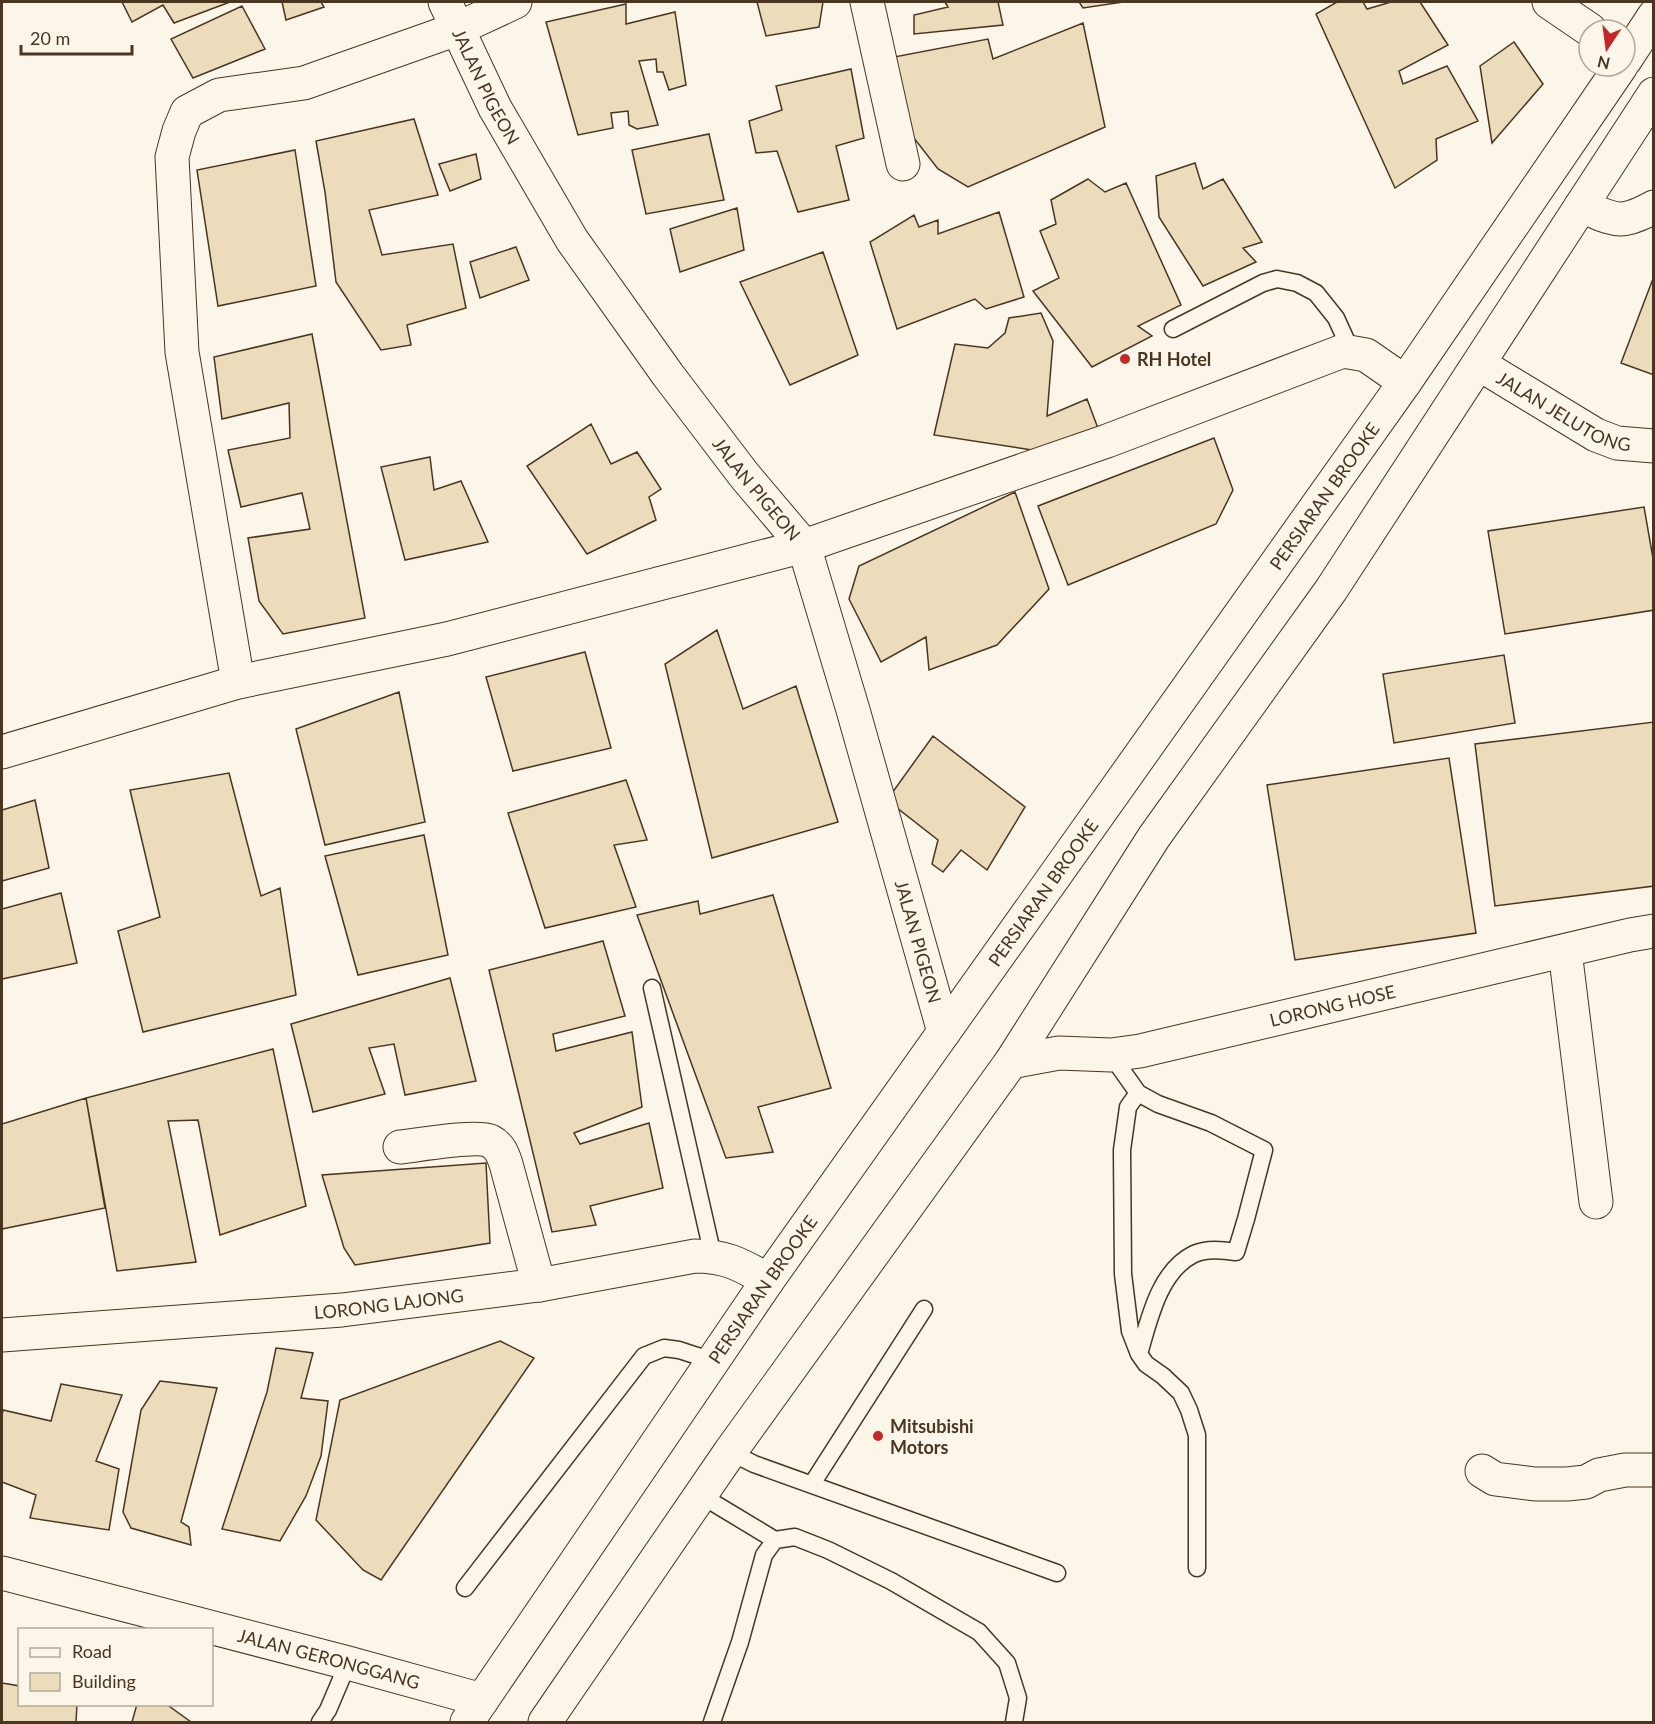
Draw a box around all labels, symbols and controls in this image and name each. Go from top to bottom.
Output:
scale bar [21,18,132,56]
north arrow [1577,18,1637,78]
street label: JALAN PIGEON [448,25,525,148]
text: 20 m [30,27,70,49]
text: N [1595,52,1612,74]
place label: RH Hotel [1137,348,1211,370]
marker: RH Hotel [1118,352,1132,366]
street label: JALAN JELUTONG [1493,366,1632,455]
street label: PERSIARAN BROOKE [1264,418,1384,574]
street label: JALAN PIGEON [708,433,805,545]
street label: PERSIARAN BROOKE [983,815,1103,970]
street label: JALAN PIGEON [891,878,946,1006]
street label: LORONG HOSE [1267,980,1398,1031]
street label: PERSIARAN BROOKE [704,1211,821,1368]
street label: LORONG LAJONG [313,1284,465,1323]
place label: Mitsubishi Motors [890,1415,974,1458]
marker: Mitsubishi Motors [871,1429,885,1443]
street label: JALAN GERONGGANG [236,1624,423,1693]
legend [18,1628,213,1706]
text: Road [72,1640,112,1662]
text: Building [72,1670,136,1692]

